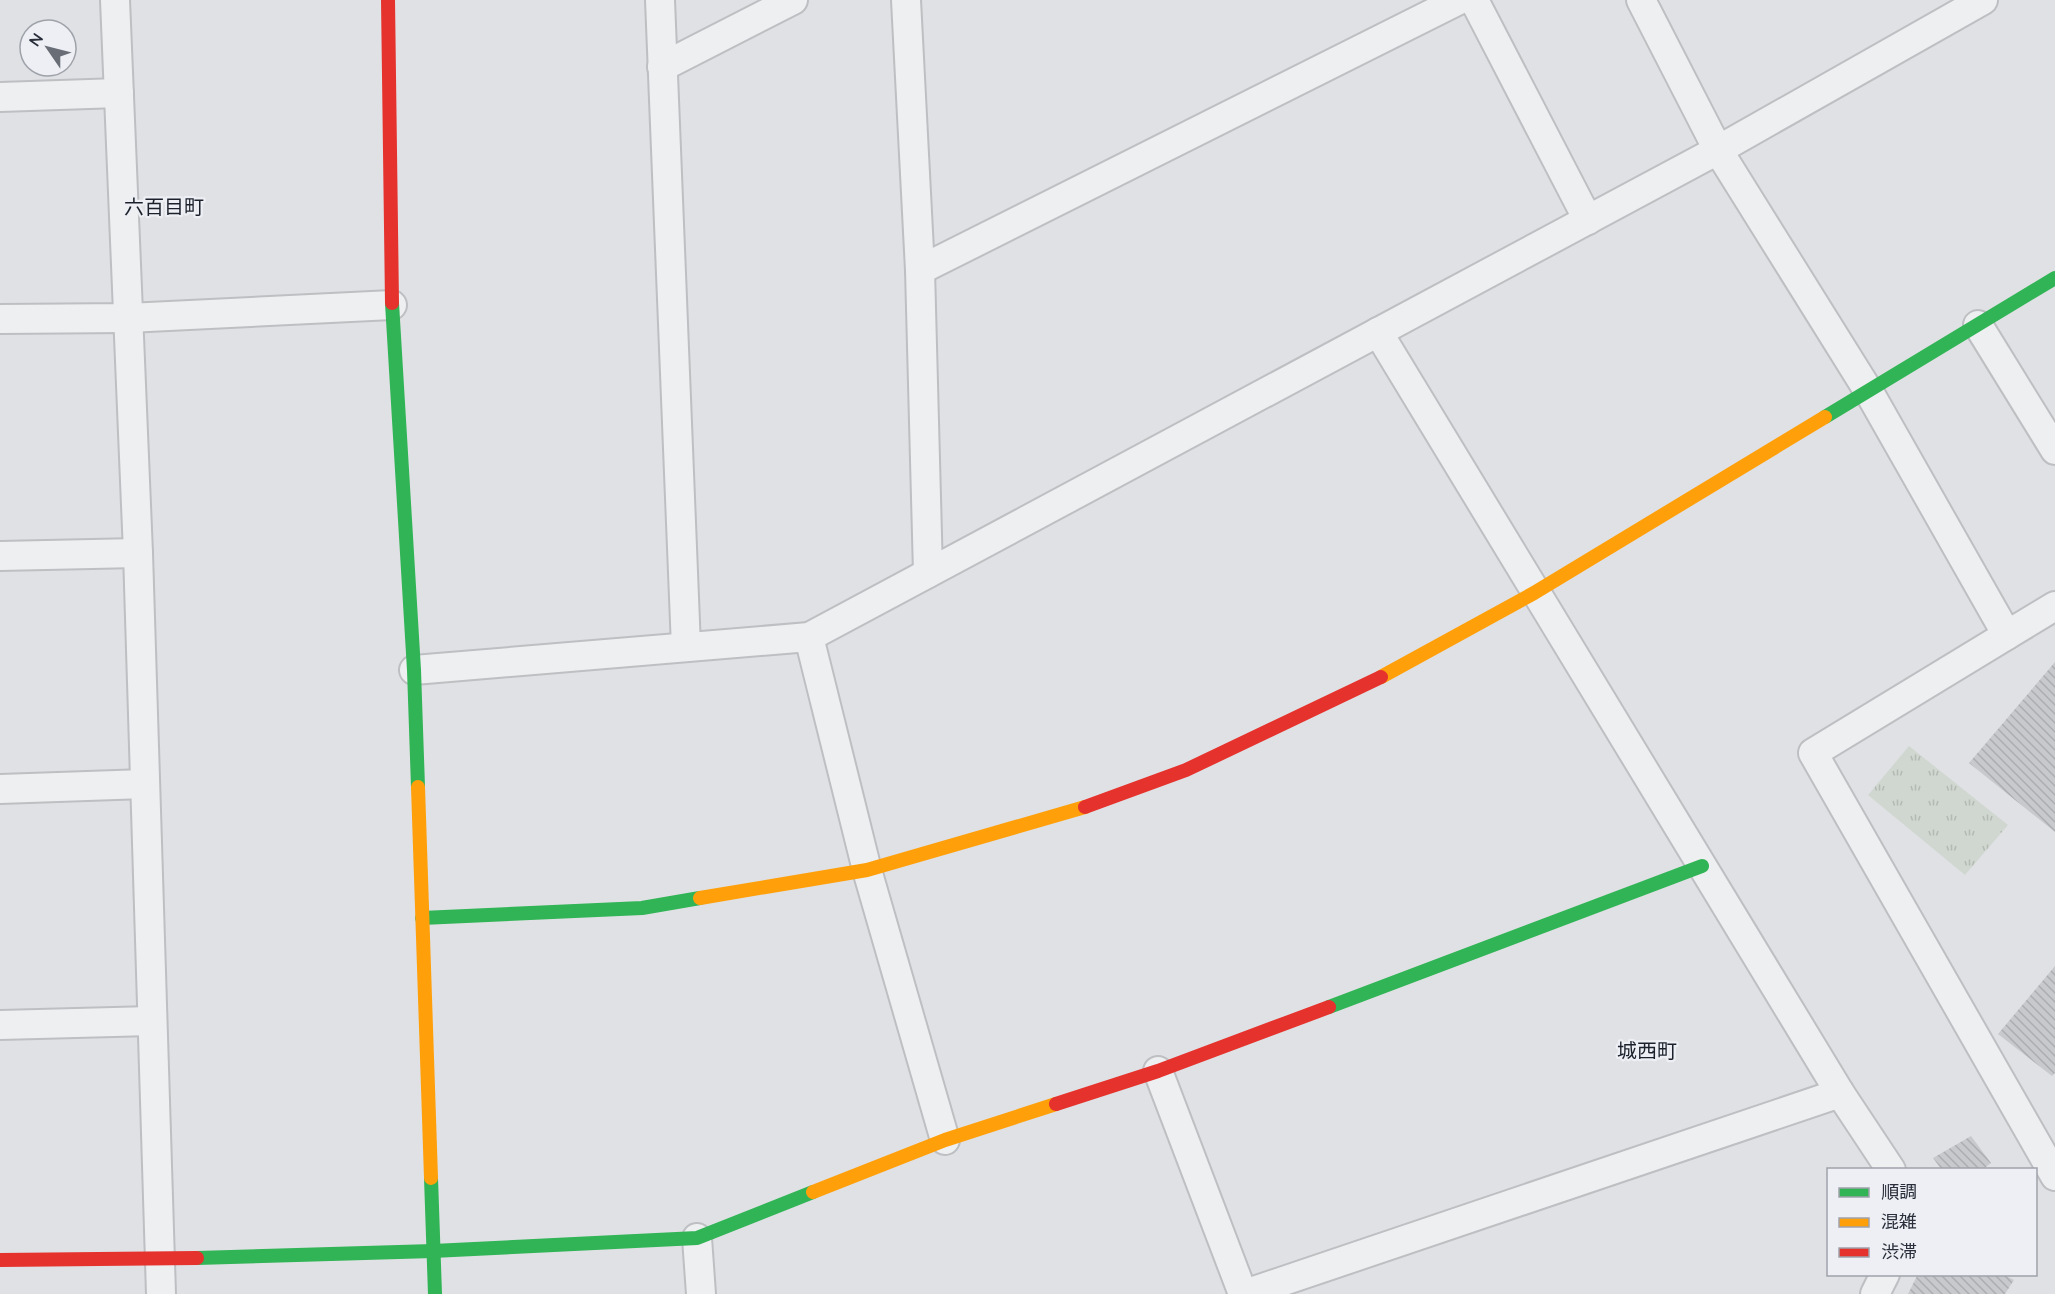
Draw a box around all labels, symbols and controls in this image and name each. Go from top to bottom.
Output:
north arrow [18,18,78,78]
text: N [24,29,47,50]
district label: 六百目町 [124,194,204,219]
district label: 城西町 [1617,1038,1677,1063]
legend [1827,1168,2037,1276]
text: 順調 [1881,1180,1917,1203]
text: 混雑 [1881,1210,1917,1233]
text: 渋滞 [1881,1240,1917,1263]

